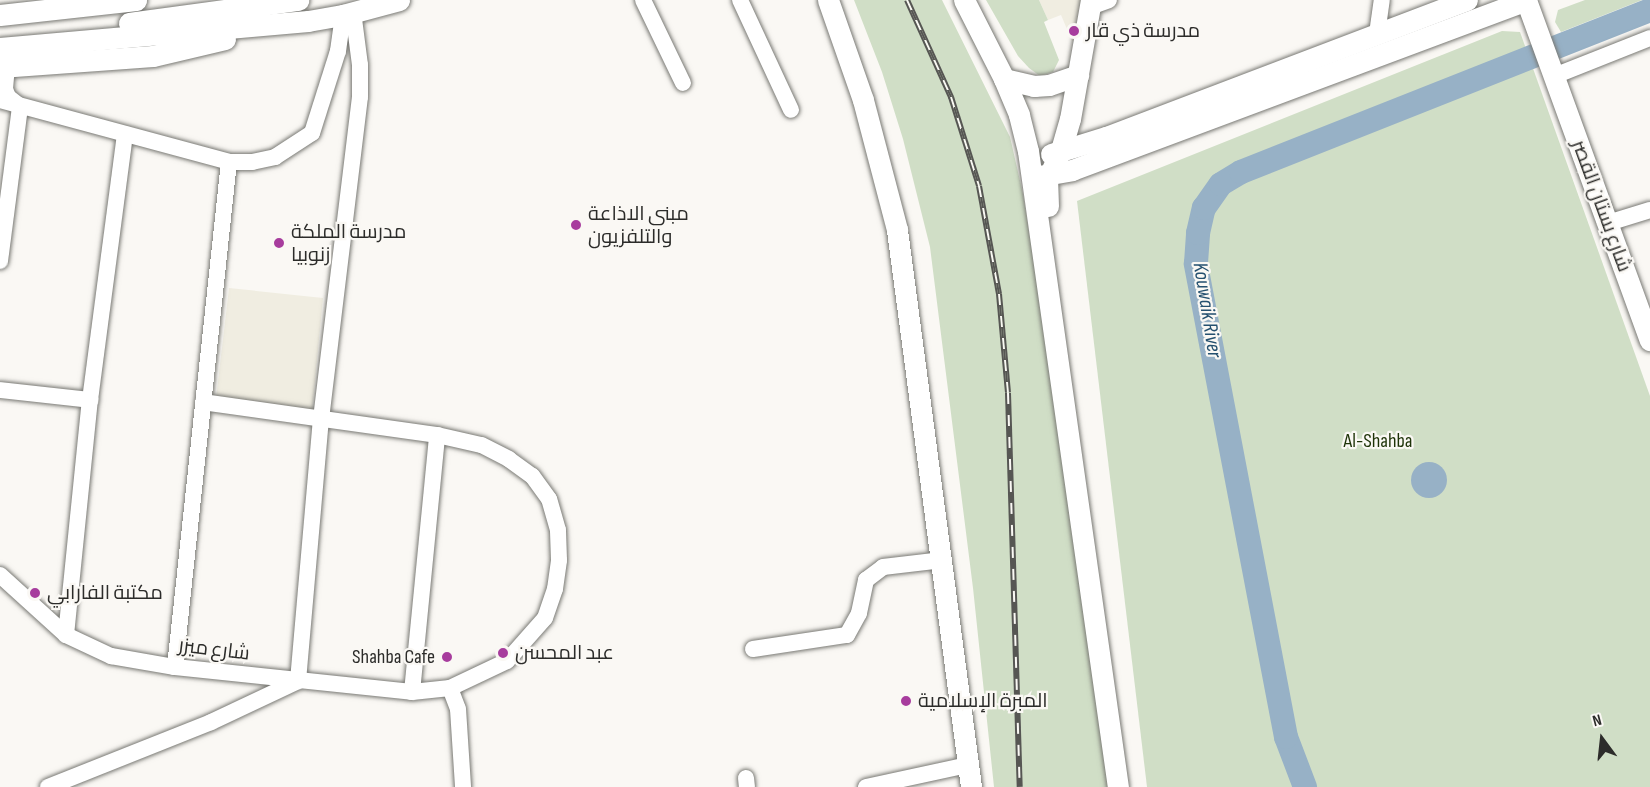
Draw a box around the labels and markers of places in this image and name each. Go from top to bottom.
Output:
place label: مدرسة ذي قار [1086,19,1200,43]
marker: مدرسة ذي قار [1067,24,1081,38]
place label: مبنى الاذاعة والتلفزيون [588,202,689,249]
marker: مبنى الاذاعة والتلفزيون [569,218,583,232]
place label: مدرسة الملكة زنوبيا [291,220,406,267]
marker: مدرسة الملكة زنوبيا [272,236,286,250]
place label: مكتبة الفارابي [47,581,163,605]
marker: مكتبة الفارابي [28,586,42,600]
place label: عبد المحسن [515,641,614,665]
place label: Shahba Cafe [352,645,435,669]
marker: عبد المحسن [496,646,510,660]
marker: Shahba Cafe [440,650,454,664]
place label: المبرة الإسلامية [918,689,1048,713]
marker: المبرة الإسلامية [899,694,913,708]

